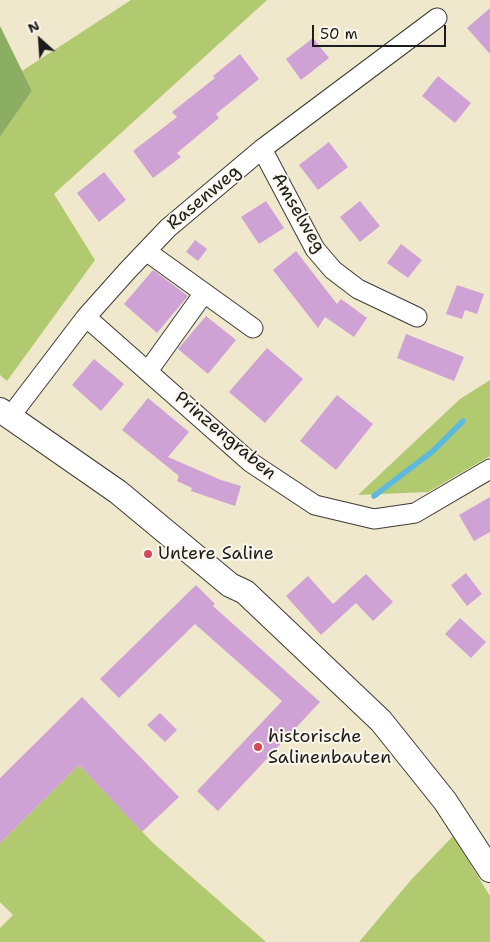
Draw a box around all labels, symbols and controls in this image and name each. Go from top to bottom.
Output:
north arrow [15,15,65,65]
scale bar [315,15,449,47]
text: N [24,16,42,37]
text: 50 m [320,24,358,44]
street label: Rasenweg [163,161,245,235]
street label: Amselweg [267,169,329,257]
street label: Prinzengraben [170,387,280,485]
place label: Untere Saline [158,543,274,565]
marker: Untere Saline [142,548,154,560]
place label: historische Salinenbauten [268,726,391,769]
marker: historische Salinenbauten [252,741,264,753]

